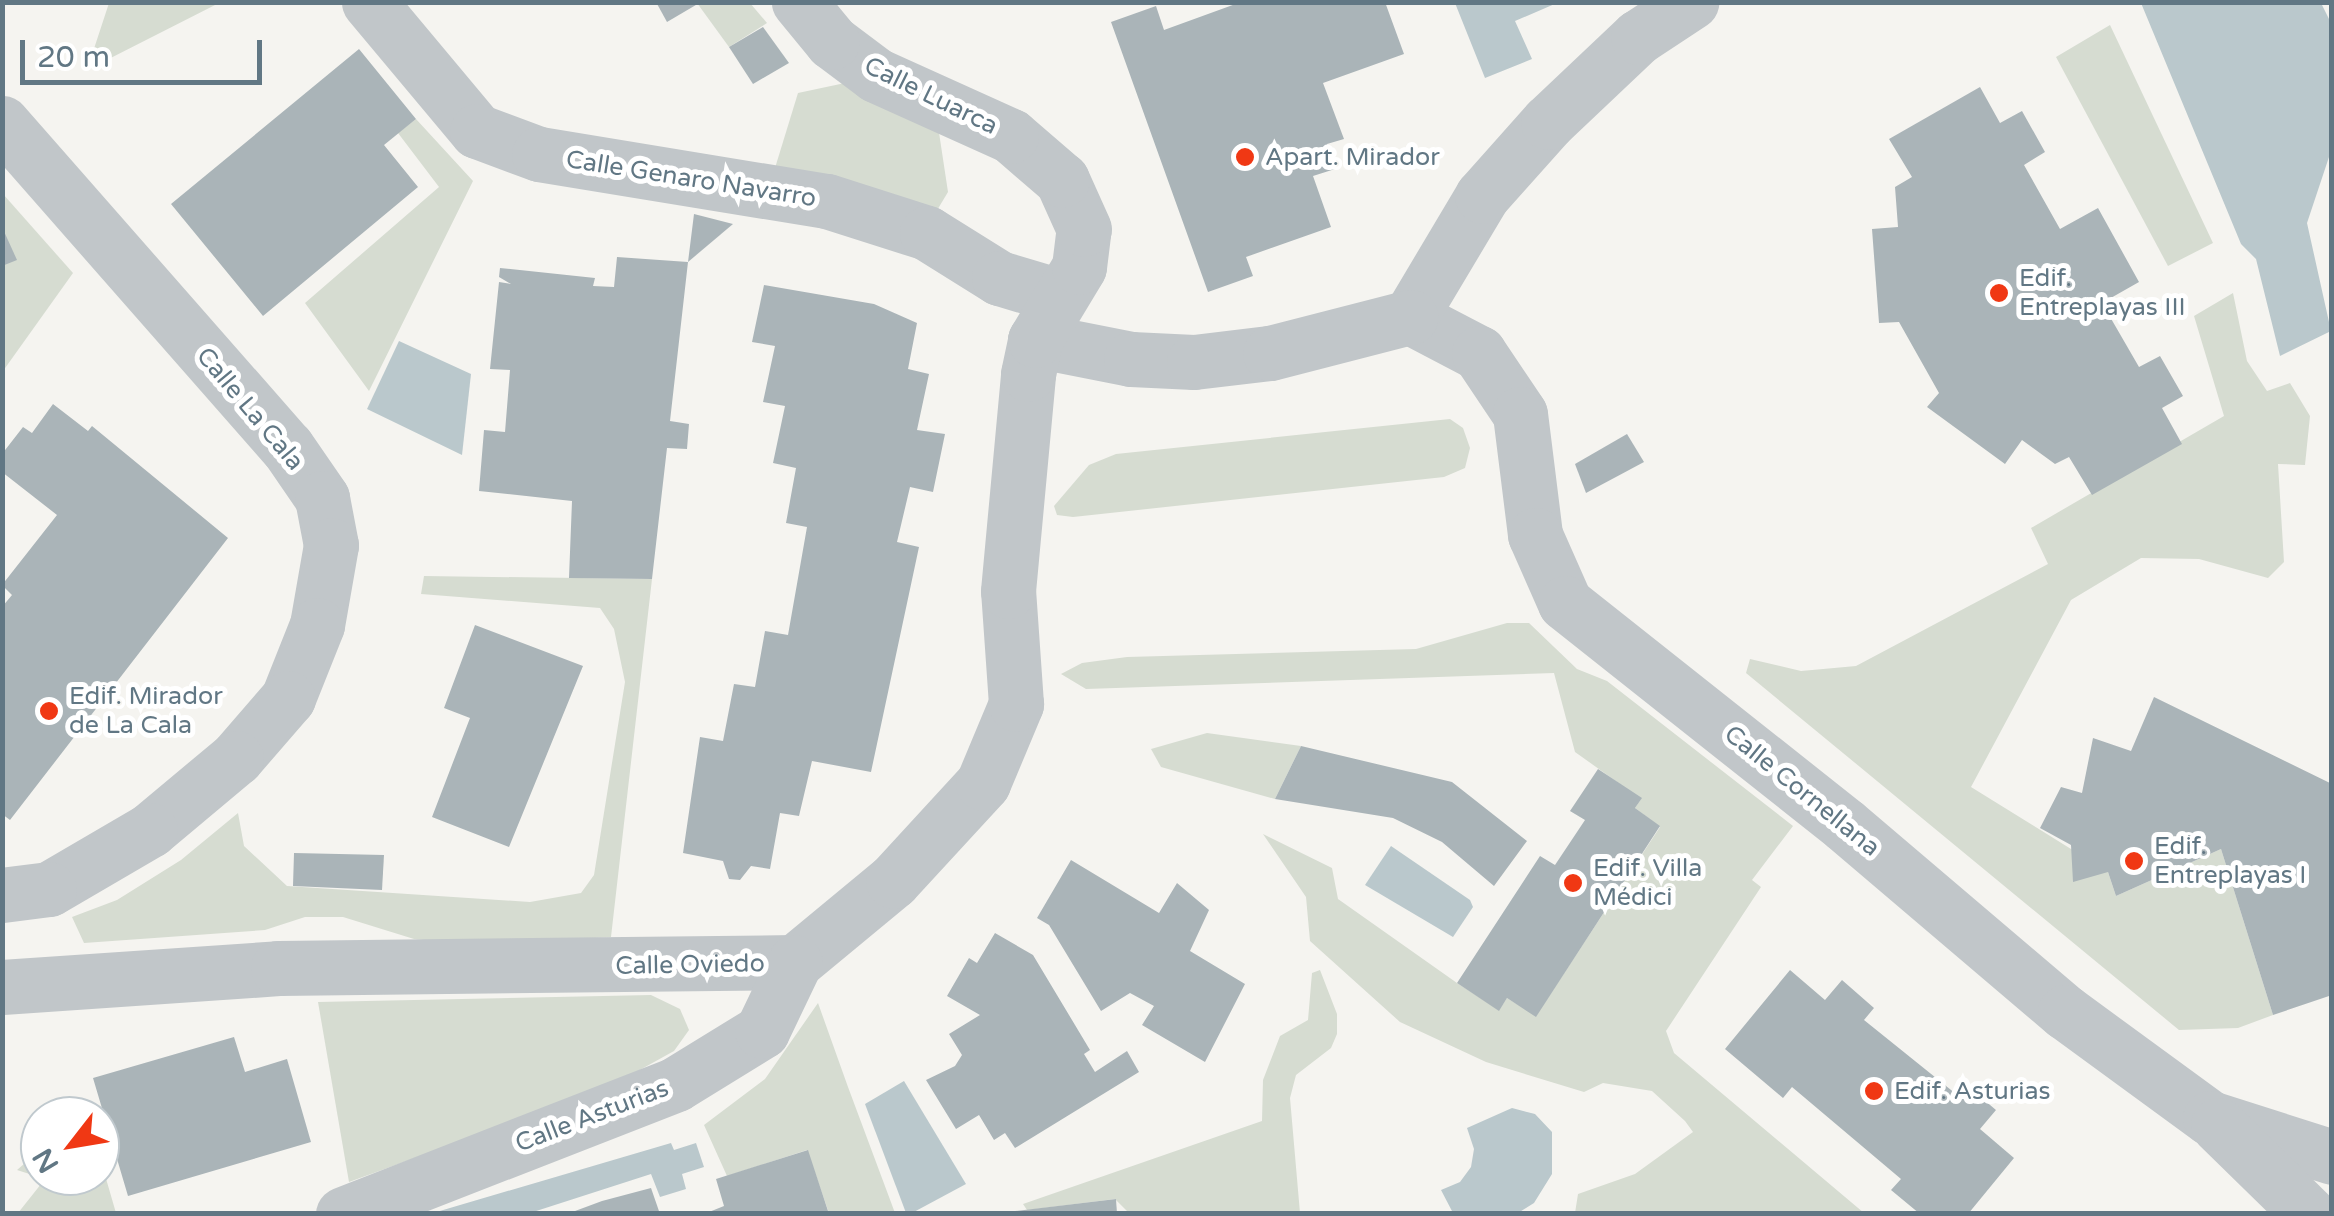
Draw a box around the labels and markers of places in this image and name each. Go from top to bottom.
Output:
place label: Apart. Mirador [1265,142,1440,172]
marker: Apart. Mirador [1234,146,1256,168]
place label: Edif. Entreplayas III [2019,264,2186,323]
marker: Edif. Entreplayas III [1988,282,2010,304]
place label: Edif. Mirador de La Cala [69,682,223,741]
marker: Edif. Mirador de La Cala [38,700,60,722]
place label: Edif. Entreplayas I [2154,832,2306,891]
marker: Edif. Entreplayas I [2123,850,2145,872]
place label: Edif. Villa Médici [1593,854,1702,913]
marker: Edif. Villa Médici [1562,872,1584,894]
place label: Edif. Asturias [1894,1076,2051,1106]
marker: Edif. Asturias [1863,1080,1885,1102]

